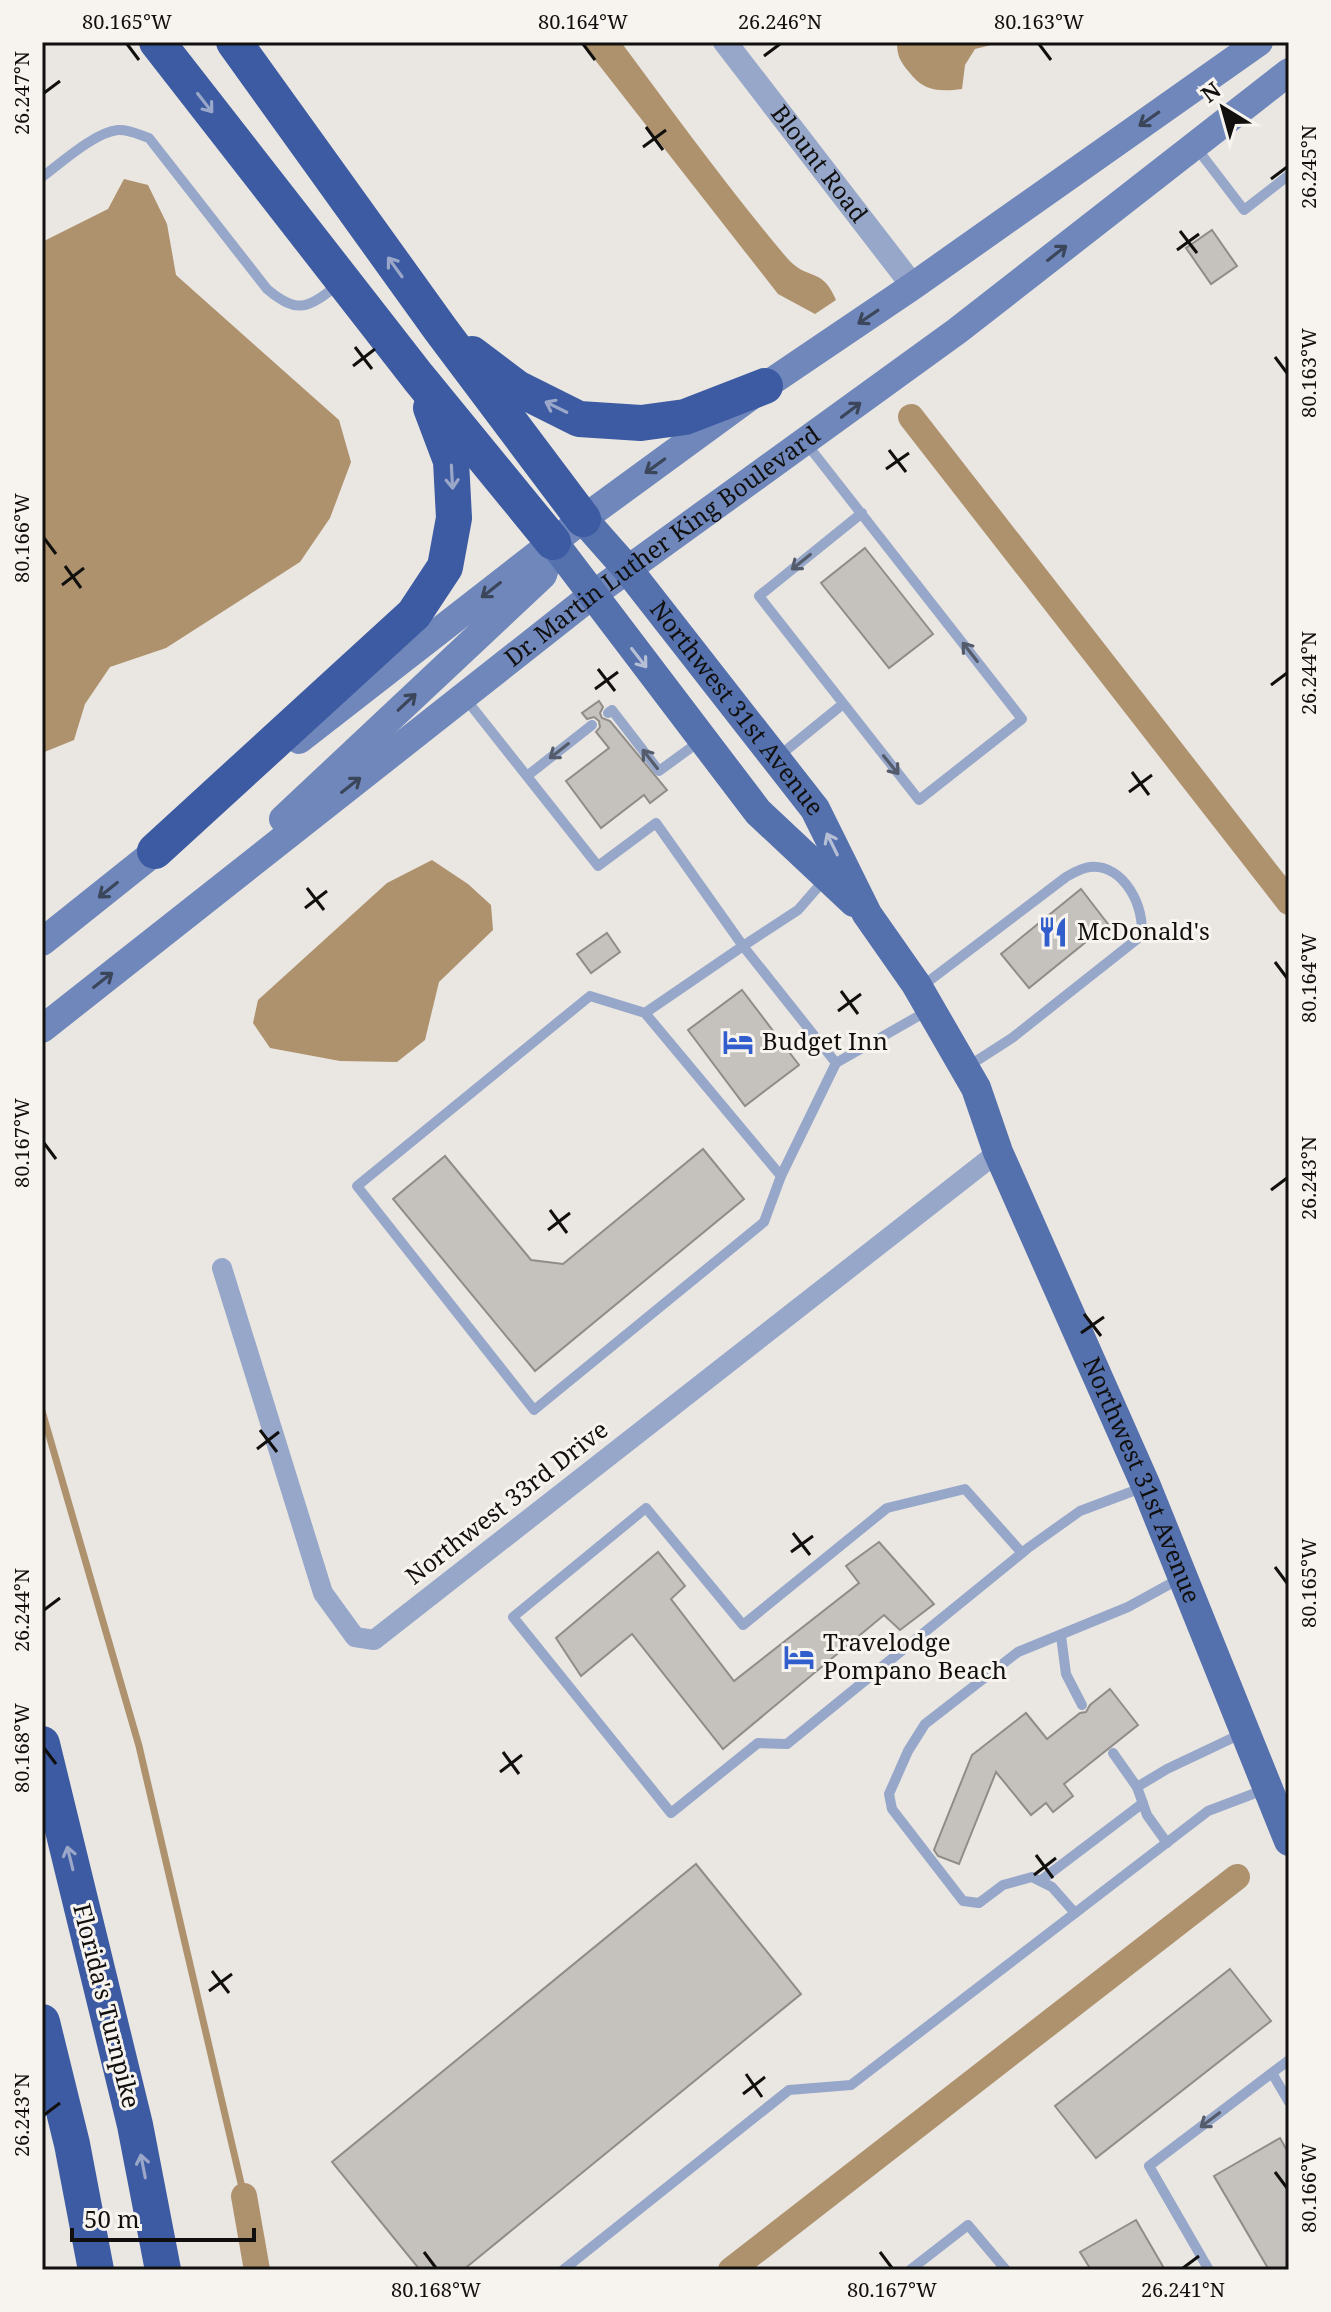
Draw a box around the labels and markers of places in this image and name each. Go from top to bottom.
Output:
place label: McDonald's [1077,914,1210,947]
restaurant icon: McDonald's [1036,915,1070,949]
place label: Budget Inn [762,1024,888,1057]
hotel icon: Budget Inn [721,1025,755,1059]
place label: Travelodge Pompano Beach [823,1625,1007,1686]
hotel icon: Travelodge Pompano Beach [782,1640,816,1674]

